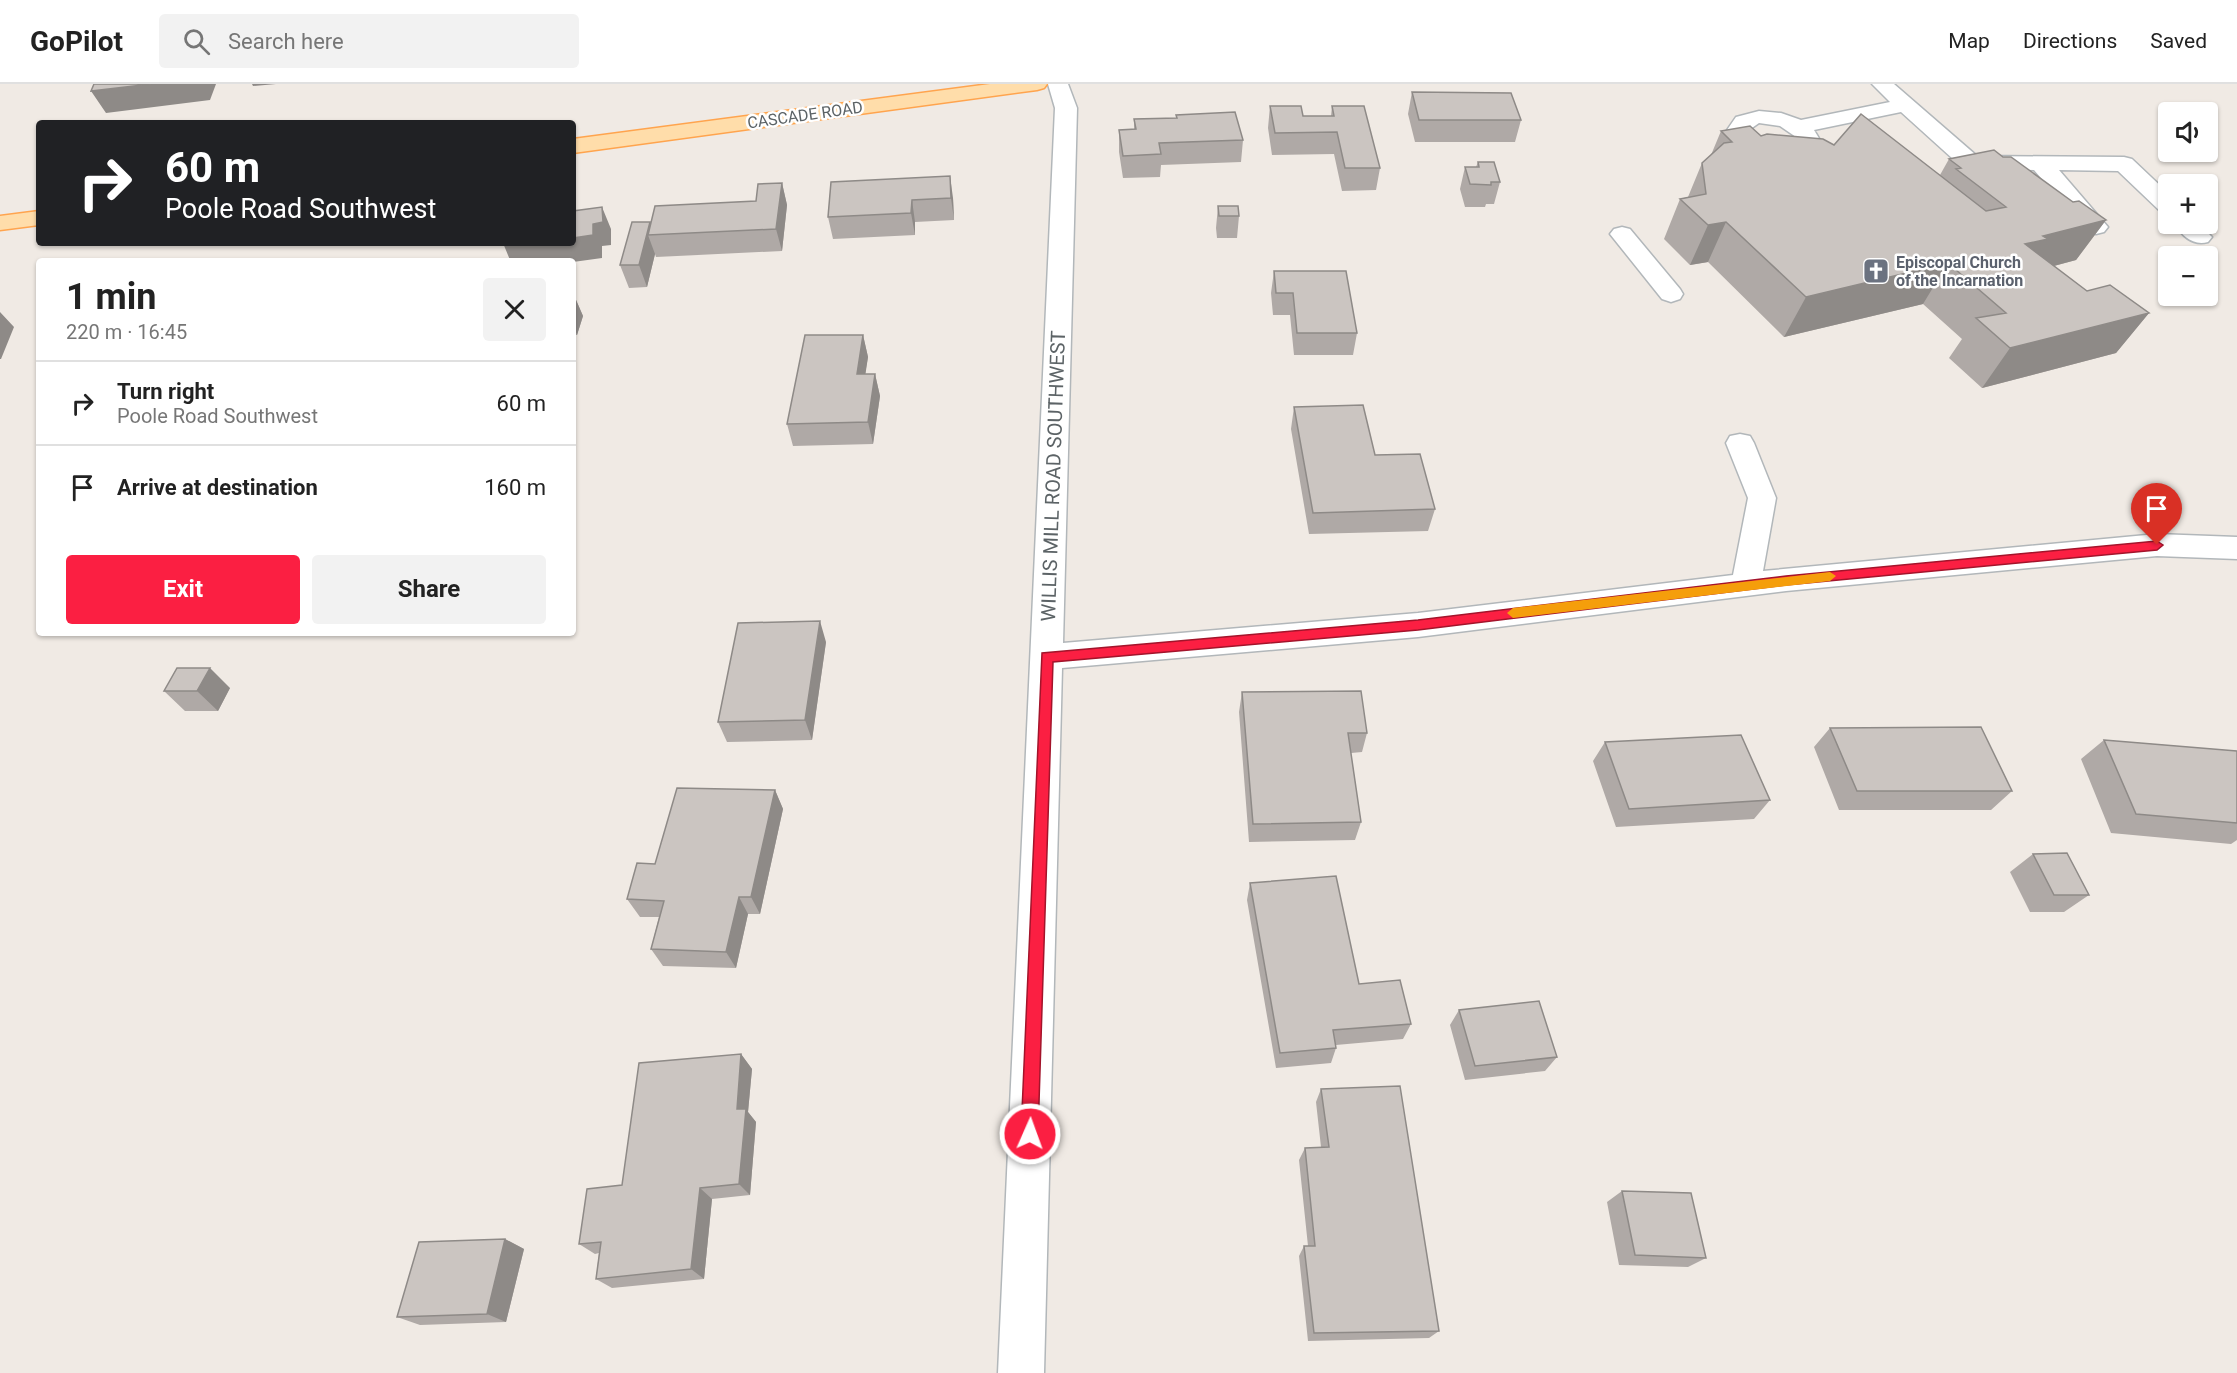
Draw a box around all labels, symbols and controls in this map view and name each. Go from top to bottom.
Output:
search box [159,14,579,68]
text: GoPilot [30,25,123,58]
icon: search [180,25,213,58]
text: Search here [228,29,344,54]
text: Map [1948,29,1990,53]
text: Directions [2023,29,2117,53]
text: Saved [2150,29,2207,53]
street label: CASCADE ROAD [746,97,864,133]
map controls [2158,102,2218,306]
button: sound [2158,102,2218,162]
text: 60 m [165,143,260,192]
icon: right [66,144,144,222]
button: + [2158,174,2218,234]
text: Poole Road Southwest [165,193,436,225]
button: − [2158,246,2218,306]
place label: Episcopal Church of the Incarnation [1896,253,2023,290]
church icon: Episcopal Church of the Incarnation [1861,256,1891,286]
text: 1 min [66,276,157,318]
button: close [483,278,546,341]
text: 220 m · 16:45 [66,320,187,344]
street label: WILLIS MILL ROAD SOUTHWEST [1036,330,1070,622]
text: Turn right [117,379,214,404]
icon: right [66,387,99,420]
text: 60 m [497,391,546,416]
text: Poole Road Southwest [117,404,318,428]
icon: arrive [66,471,99,504]
text: Arrive at destination [117,475,318,500]
text: 160 m [484,475,546,500]
pin [2131,483,2182,545]
icon: arrive [2140,492,2173,525]
button: Exit [66,555,300,624]
button: Share [312,555,546,624]
position arrow [998,1102,1062,1166]

